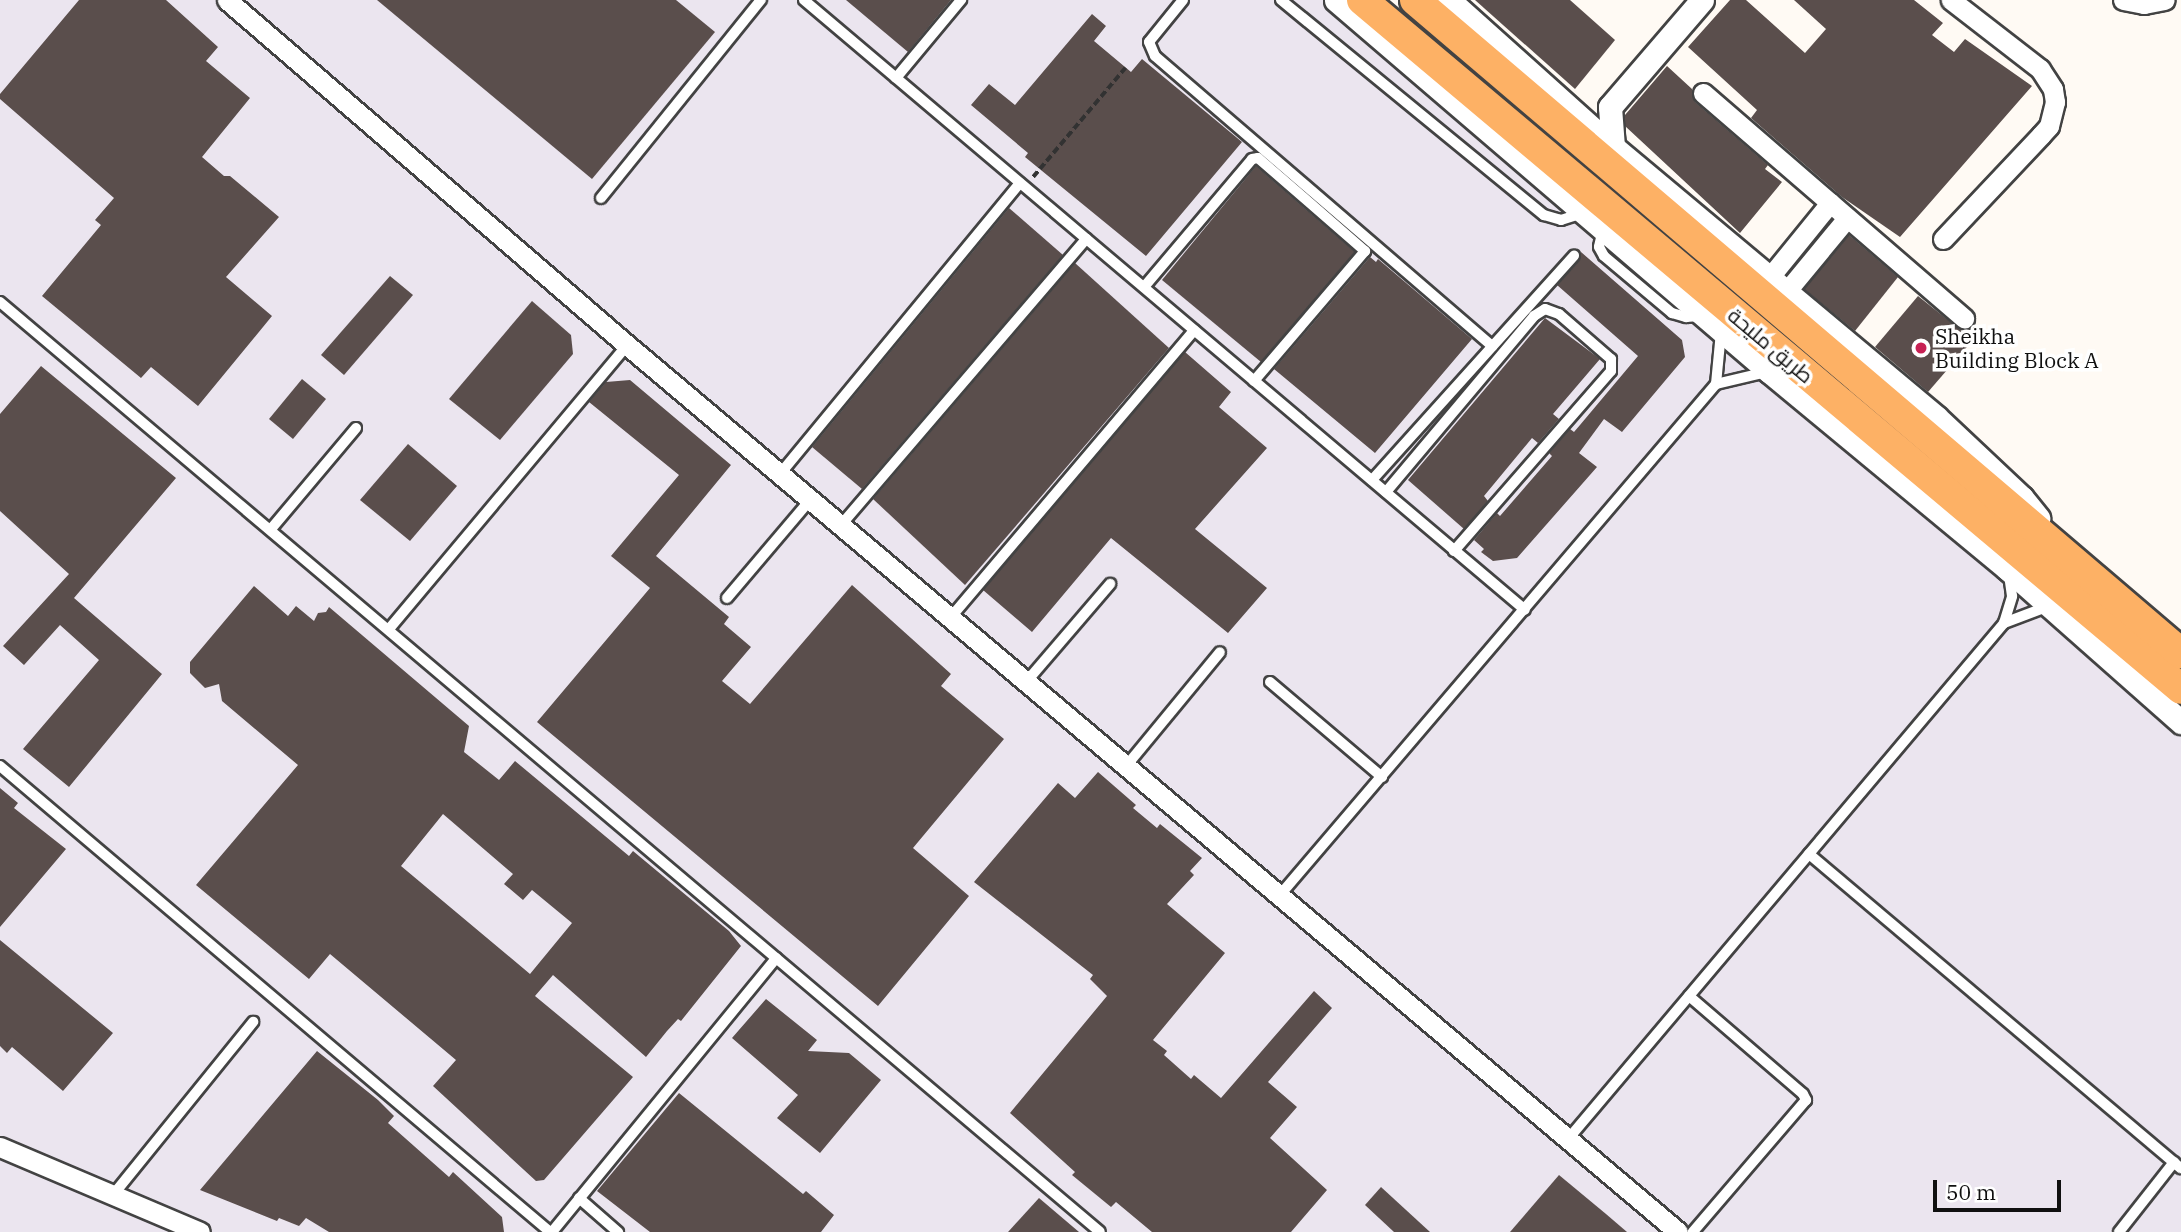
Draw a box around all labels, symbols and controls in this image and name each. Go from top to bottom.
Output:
street label: طريق مليحة [1723,302,1819,388]
place label: Sheikha Building Block A [1935,323,2099,373]
marker: Sheikha Building Block A [1913,340,1929,356]
scale bar [1936,1166,2064,1210]
text: 50 m [1946,1178,1996,1206]

